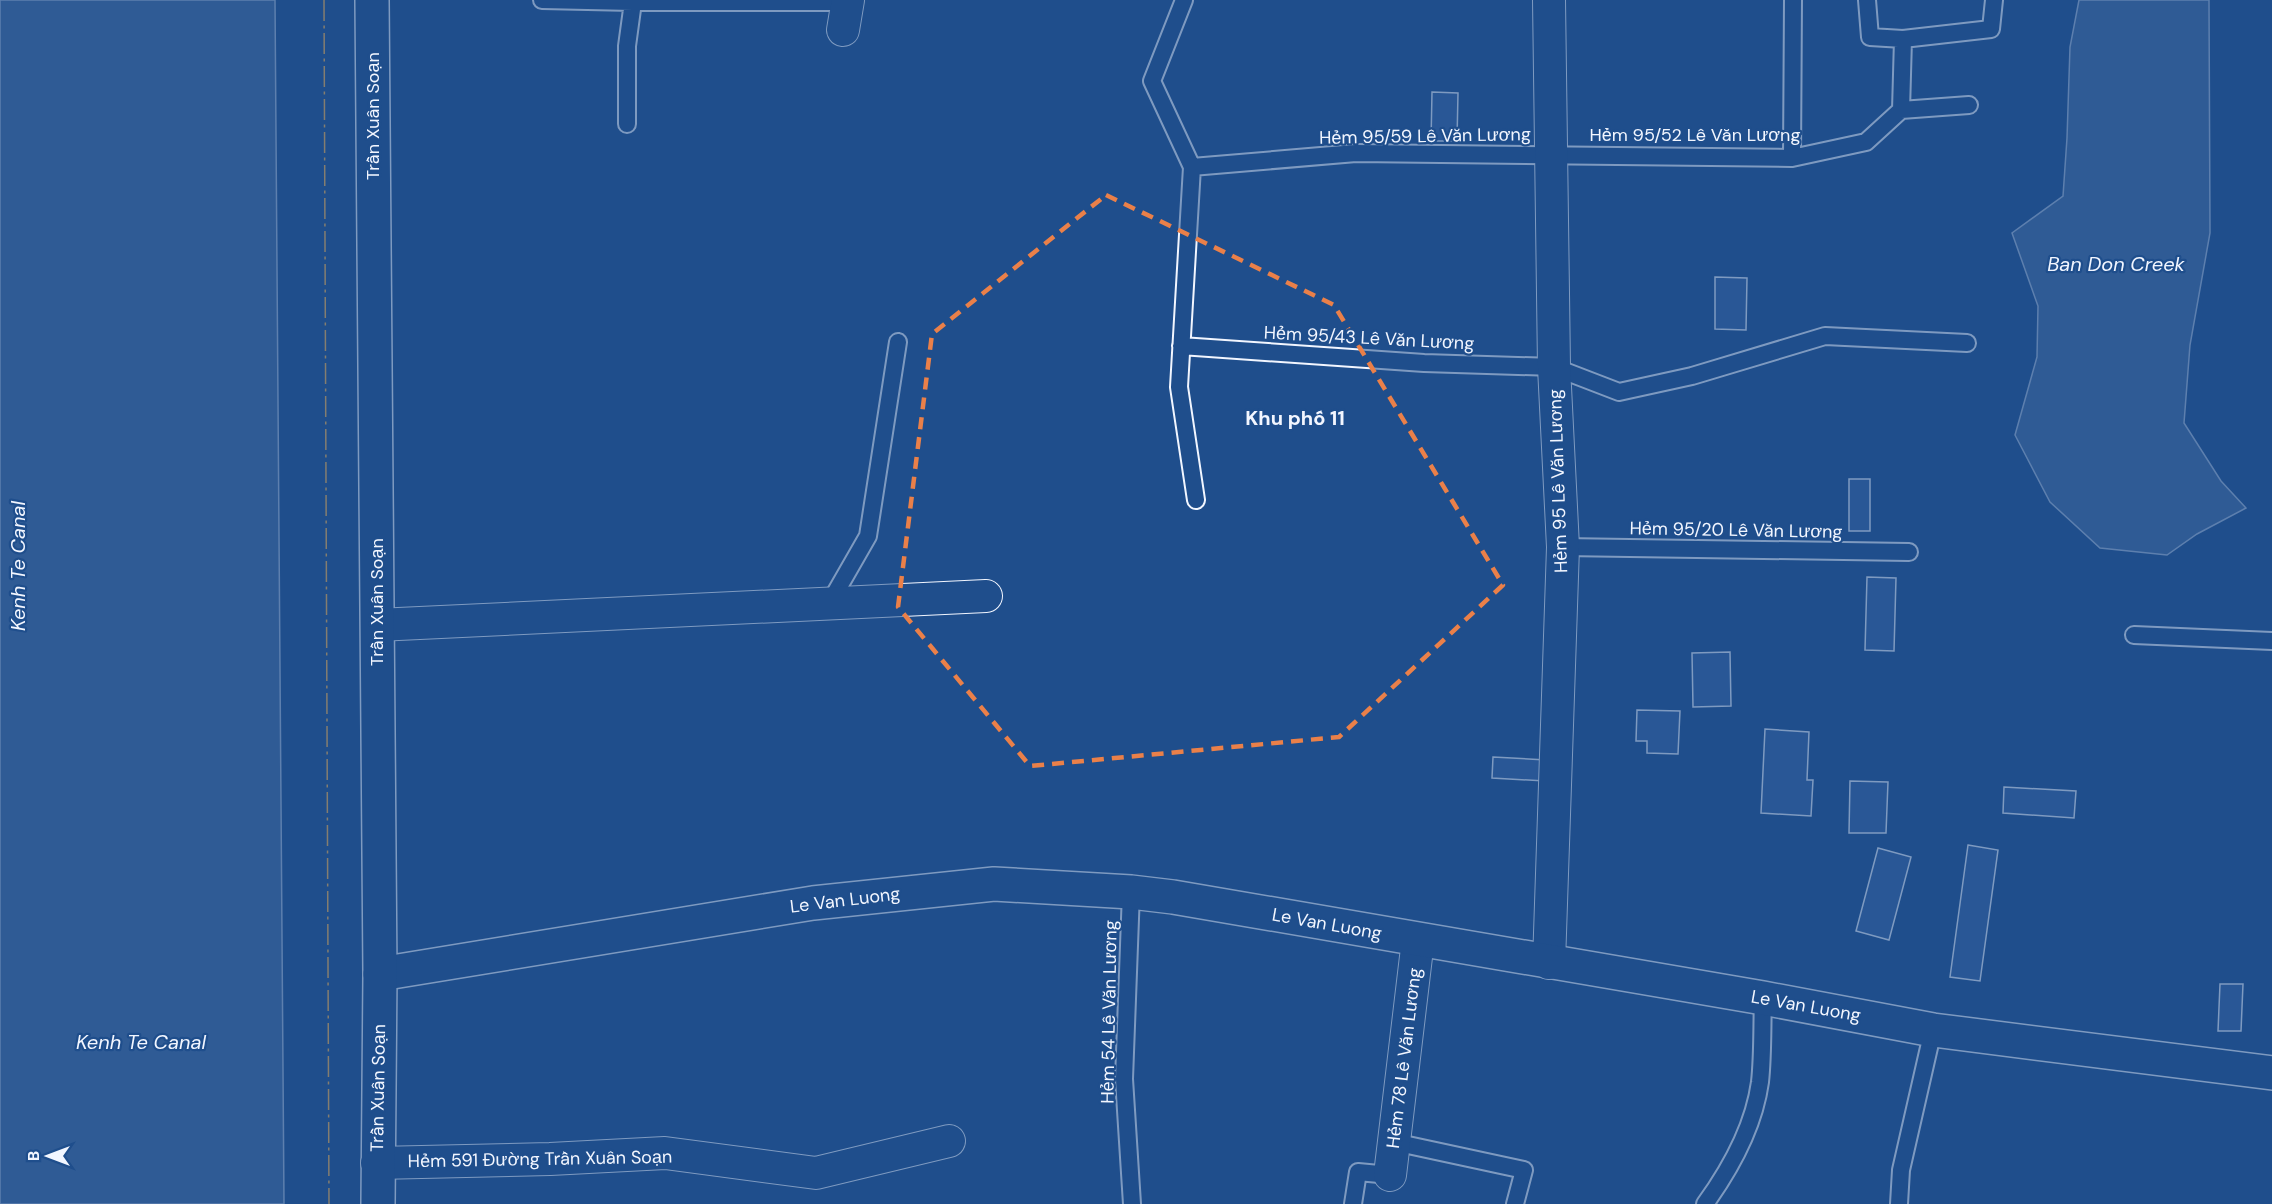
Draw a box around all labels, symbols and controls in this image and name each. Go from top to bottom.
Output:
street label: Trần Xuân Soạn [361,52,385,180]
street label: Hẻm 95/59 Lê Văn Lương [1319,122,1531,150]
street label: Hẻm 95/52 Lê Văn Lương [1590,123,1800,147]
water label: Ban Don Creek [2047,251,2186,277]
street label: Hẻm 95/43 Lê Văn Lương [1263,321,1475,355]
street label: Hẻm 95 Lê Văn Lương [1543,389,1573,573]
district label: Khu phố 11 [1245,405,1345,431]
water label: Kenh Te Canal [5,500,31,631]
street label: Hẻm 95/20 Lê Văn Lương [1629,516,1843,544]
street label: Trần Xuân Soạn [365,538,389,666]
street label: Le Van Luong [788,881,902,919]
street label: Le Van Luong [1270,903,1384,945]
street label: Hẻm 54 Lê Văn Lương [1095,920,1123,1104]
street label: Hẻm 78 Lê Văn Lương [1381,966,1427,1150]
street label: Le Van Luong [1749,985,1863,1027]
street label: Trần Xuân Soạn [365,1024,391,1152]
water label: Kenh Te Canal [76,1029,207,1055]
north arrow [18,1126,78,1186]
street label: Hẻm 591 Đường Trần Xuân Soạn [408,1145,672,1173]
text: B [23,1151,44,1161]

